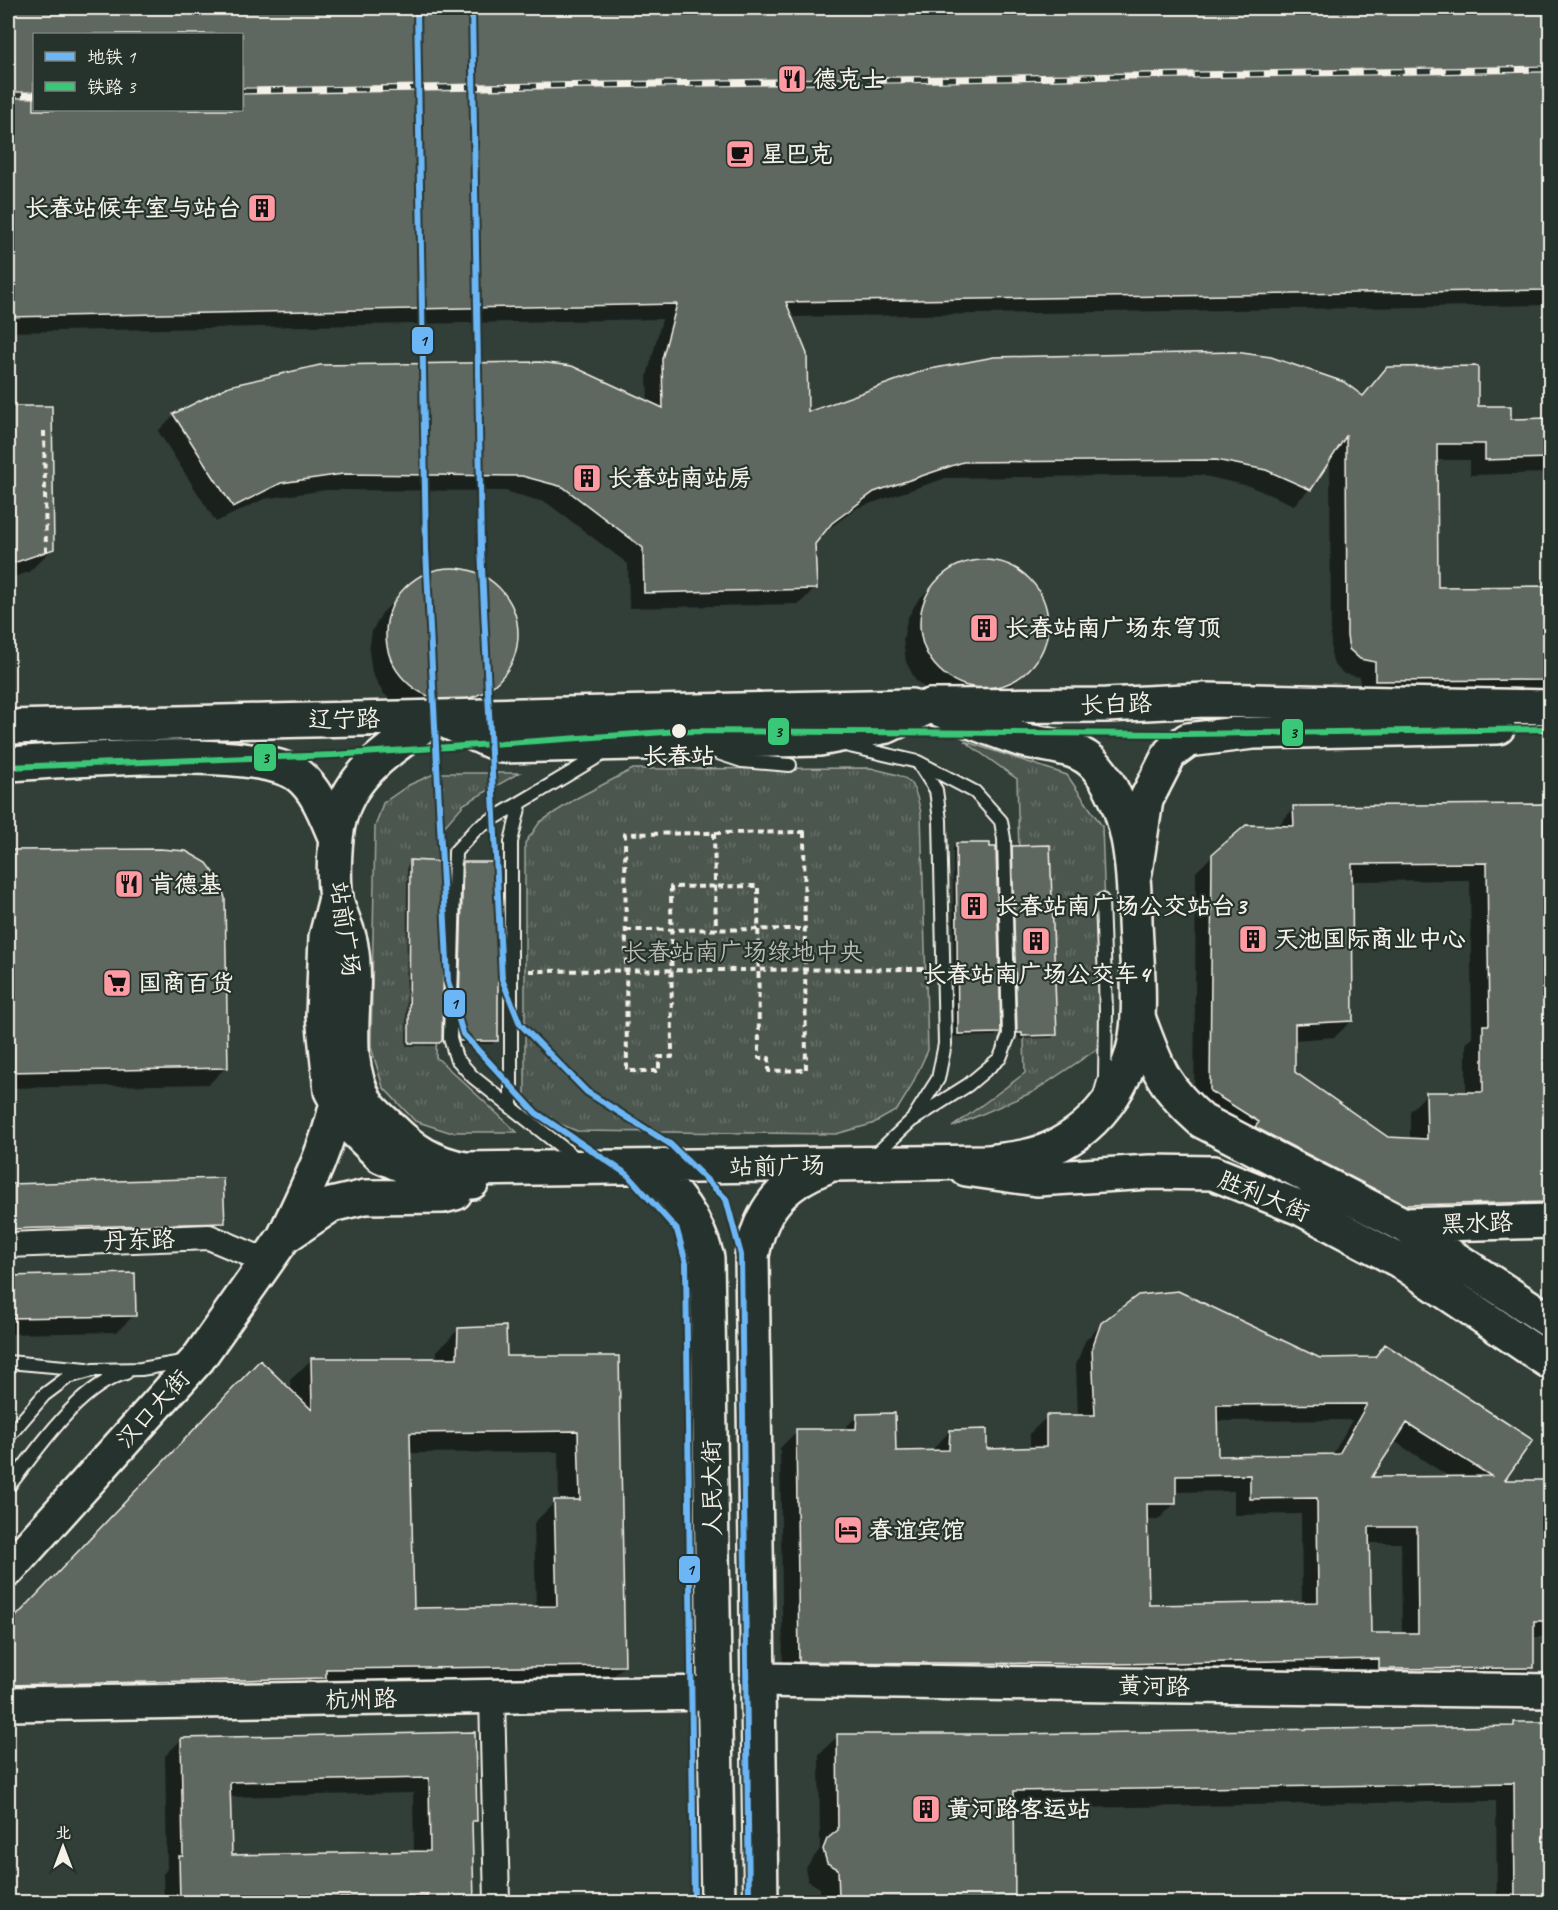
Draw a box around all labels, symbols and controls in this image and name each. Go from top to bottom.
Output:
legend [33,33,243,111]
text: 地铁 1 [87,46,136,68]
restaurant icon: 德克士 [776,63,808,95]
place label: 德克士 [813,64,885,94]
text: 铁路 3 [87,76,137,98]
cafe icon: 星巴克 [724,138,756,170]
place label: 星巴克 [761,139,833,169]
building icon: 长春站候车室与站台 [246,192,278,224]
place label: 长春站候车室与站台 [25,193,241,223]
line badge: 1 [411,326,434,355]
text: 1 [419,331,428,351]
building icon: 长春站南站房 [571,462,603,494]
place label: 长春站南站房 [608,463,752,493]
building icon: 长春站南广场东穹顶 [968,612,1000,644]
place label: 长春站南广场东穹顶 [1005,613,1221,643]
street label: 长白路 [1079,688,1153,720]
street label: 辽宁路 [308,703,380,735]
line badge: 3 [767,717,790,746]
line badge: 3 [1281,718,1304,747]
marker: 长春站 [670,722,688,740]
text: 3 [774,722,783,742]
text: 3 [1289,723,1298,743]
place label: 长春站 [643,741,715,771]
line badge: 3 [253,743,277,772]
text: 3 [261,748,270,768]
restaurant icon: 肯德基 [113,868,145,900]
place label: 肯德基 [150,869,222,899]
street label: 站前广场 [323,879,367,979]
building icon: 长春站南广场公交站台3 [958,890,990,922]
place label: 长春站南广场公交站台3 [995,891,1248,921]
building icon: 天池国际商业中心 [1237,923,1269,955]
place label: 天池国际商业中心 [1274,924,1466,954]
building icon: 长春站南广场公交车4 [1020,925,1052,957]
park label: 长春站南广场绿地中央 [623,937,863,967]
place label: 长春站南广场公交车4 [923,959,1153,989]
supermarket icon: 国商百货 [101,967,133,999]
place label: 国商百货 [138,968,234,998]
line badge: 1 [443,989,466,1018]
text: 1 [450,994,459,1014]
street label: 站前广场 [729,1150,825,1182]
street label: 胜利大街 [1214,1164,1314,1228]
street label: 黑水路 [1440,1207,1514,1239]
street label: 丹东路 [102,1224,176,1256]
street label: 汉口大街 [110,1363,196,1455]
street label: 人民大街 [696,1440,728,1536]
hotel icon: 春谊宾馆 [832,1514,864,1546]
place label: 春谊宾馆 [869,1515,965,1545]
line badge: 1 [678,1555,701,1584]
text: 1 [686,1560,695,1580]
street label: 黄河路 [1118,1670,1190,1702]
street label: 杭州路 [325,1683,397,1715]
building icon: 黄河路客运站 [910,1793,942,1825]
place label: 黄河路客运站 [947,1794,1091,1824]
north arrow [33,1817,93,1877]
text: 北 [55,1823,71,1843]

